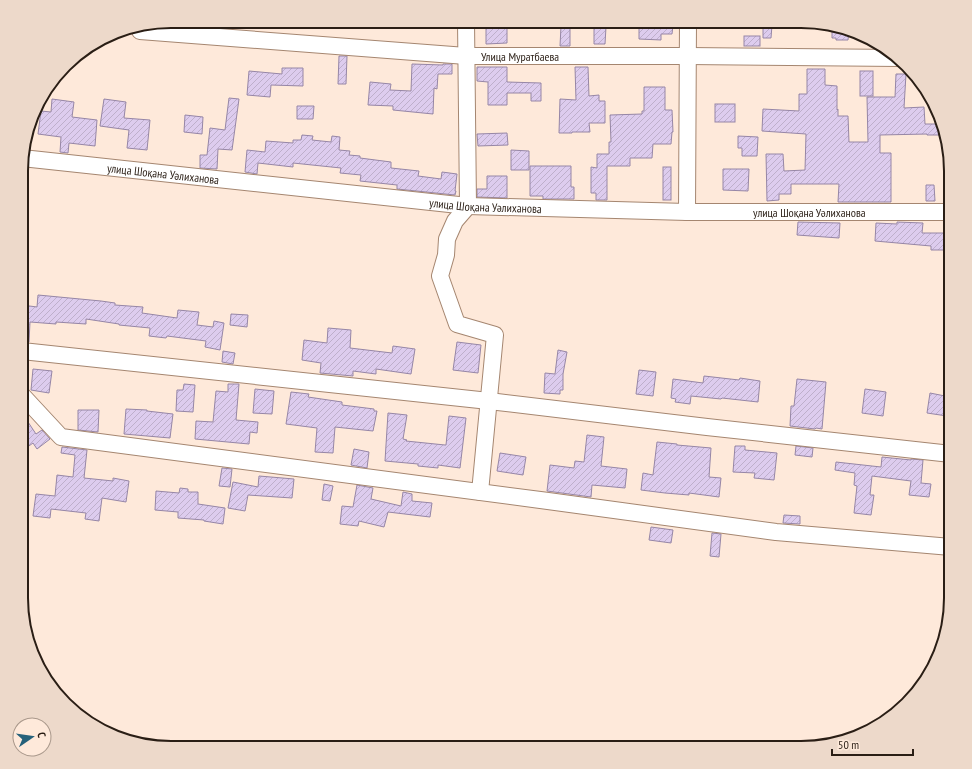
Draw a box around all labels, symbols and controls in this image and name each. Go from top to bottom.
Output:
street label: Улица Муратбаева [481,49,559,64]
street label: улица Шоқана Уәлиханова [106,160,220,187]
street label: улица Шоқана Уәлиханова [429,194,542,216]
street label: улица Шоқана Уәлиханова [753,205,866,220]
north arrow [12,717,52,757]
text: С [34,731,49,739]
scale bar [832,731,913,757]
text: 50 m [838,737,859,752]

